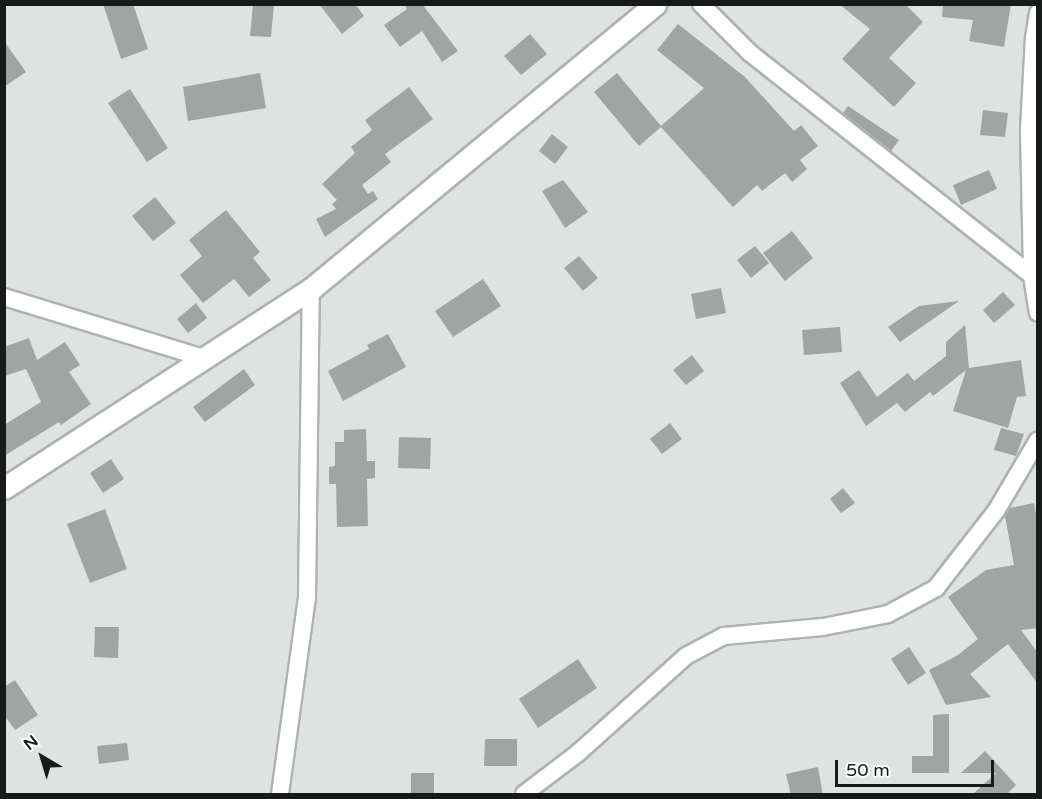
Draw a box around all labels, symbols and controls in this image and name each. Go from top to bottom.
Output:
north arrow [12,727,72,787]
text: N [20,731,42,755]
scale bar [838,748,997,786]
text: 50 m [846,759,890,781]

